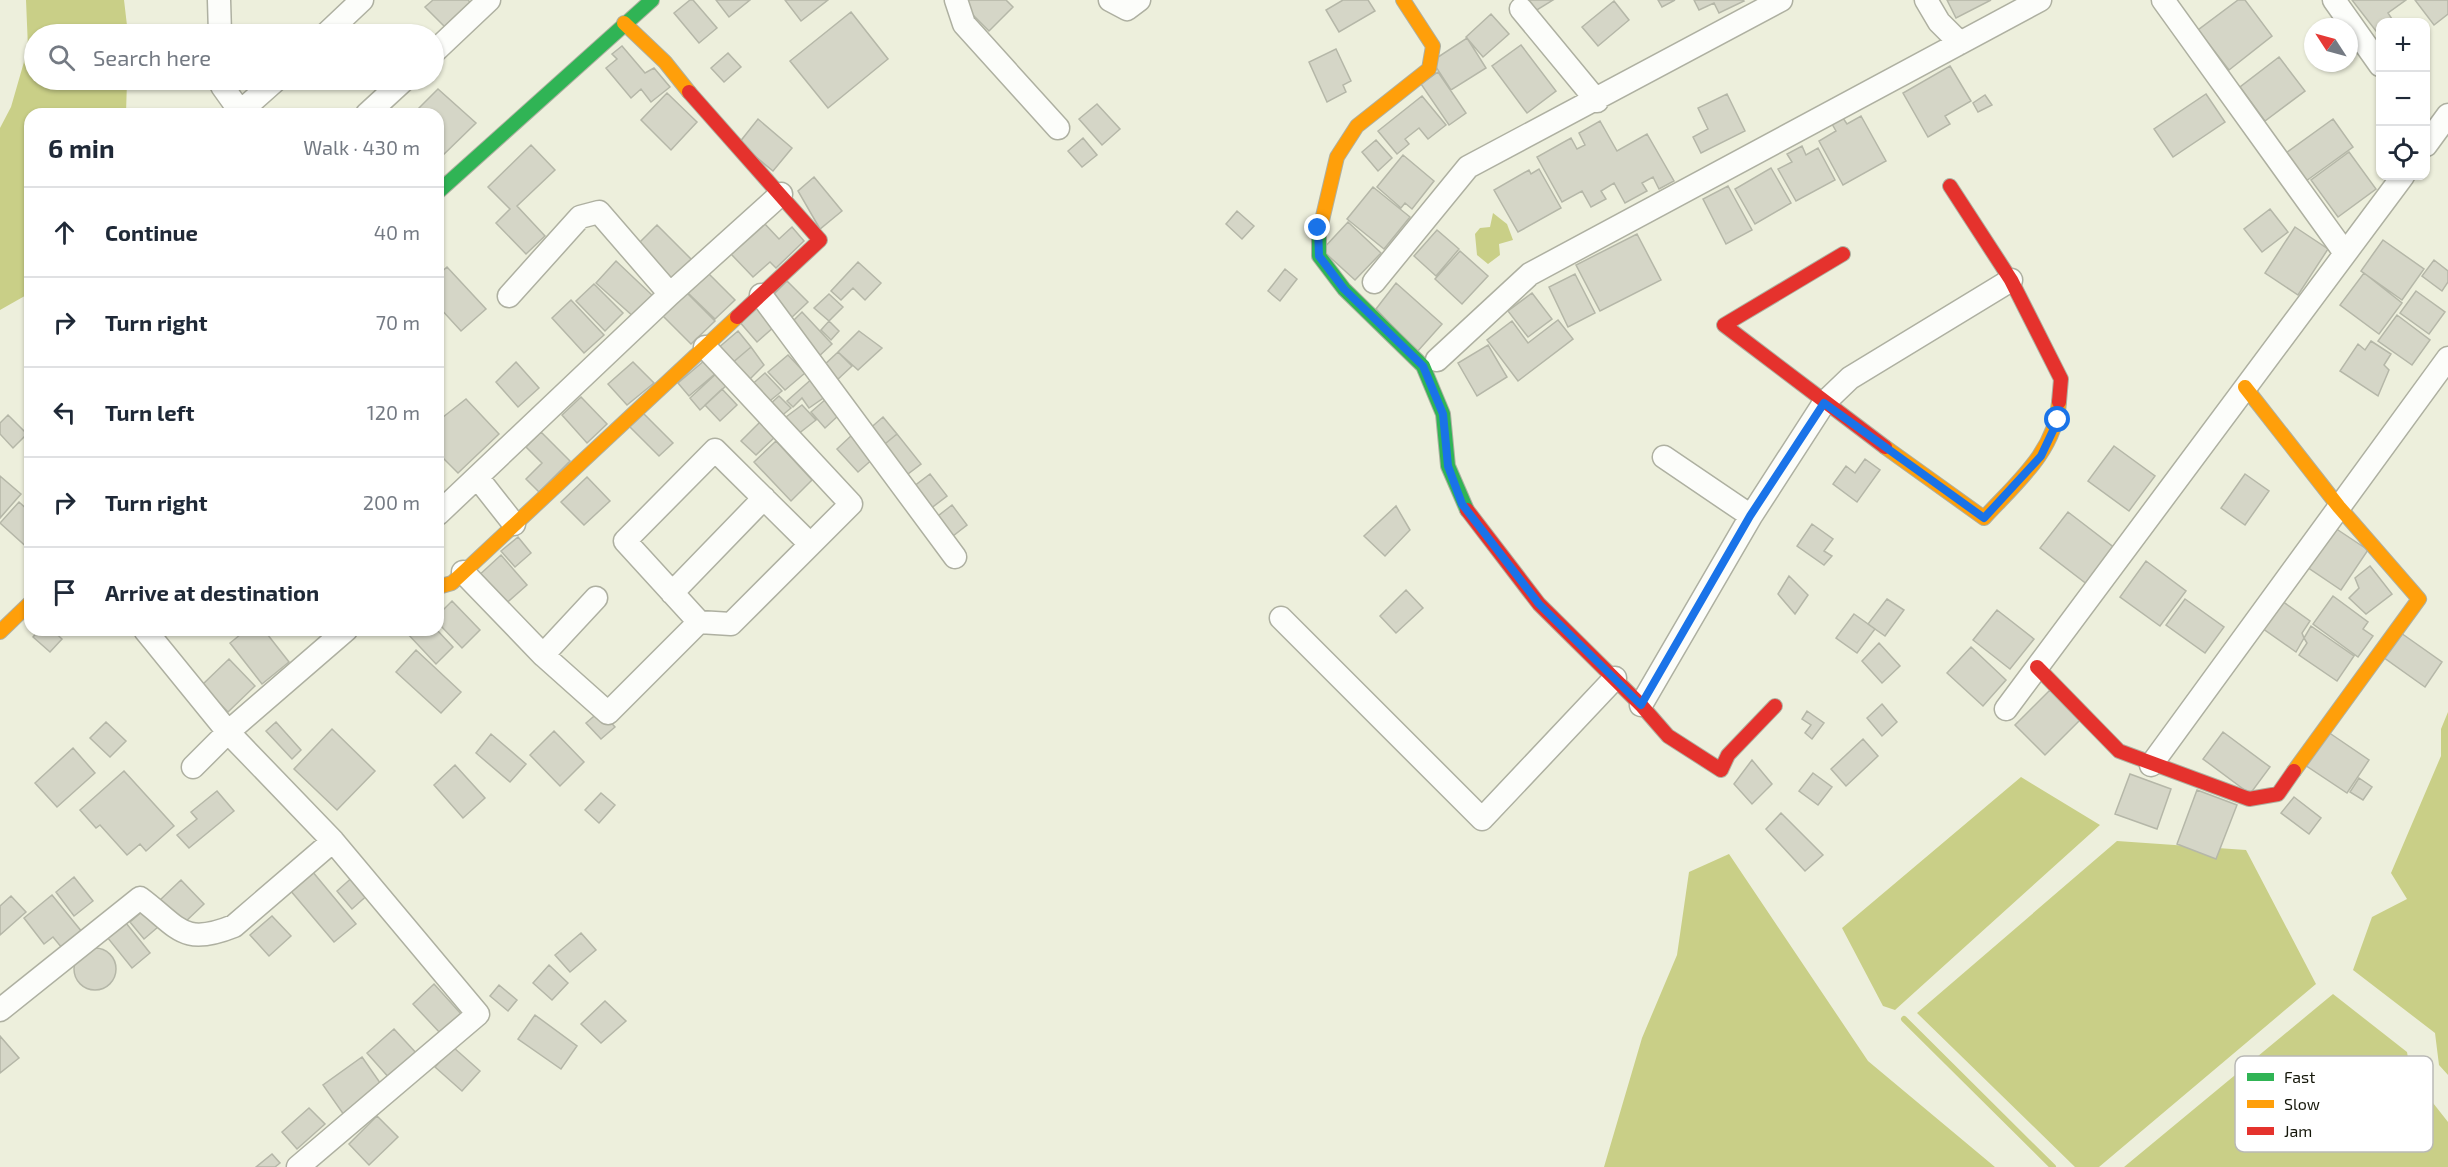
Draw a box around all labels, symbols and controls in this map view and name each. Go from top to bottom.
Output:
north arrow [2304,18,2358,72]
map controls [2376,18,2430,180]
button: + [2376,18,2430,72]
search box [24,24,444,90]
icon: search [45,41,78,74]
text: Search here [93,44,211,70]
button: − [2376,72,2430,126]
button: locate [2376,126,2430,180]
text: 6 min [48,132,115,163]
text: Walk · 430 m [303,135,420,159]
route end [1304,214,1330,240]
icon: ahead [48,216,81,249]
text: Continue [105,219,198,245]
text: 40 m [374,220,420,244]
icon: right [48,306,81,339]
text: Turn right [105,309,207,335]
text: 70 m [376,310,420,334]
icon: left [48,396,81,429]
text: Turn left [105,399,194,425]
text: 120 m [367,400,420,424]
route start [2044,406,2070,432]
icon: right [48,486,81,519]
text: Turn right [105,489,207,515]
text: 200 m [363,490,420,514]
icon: arrive [48,576,81,609]
text: Arrive at destination [105,579,319,605]
legend [2235,1056,2433,1152]
text: Fast [2284,1067,2315,1086]
text: Slow [2284,1094,2320,1113]
text: Jam [2284,1121,2312,1140]

